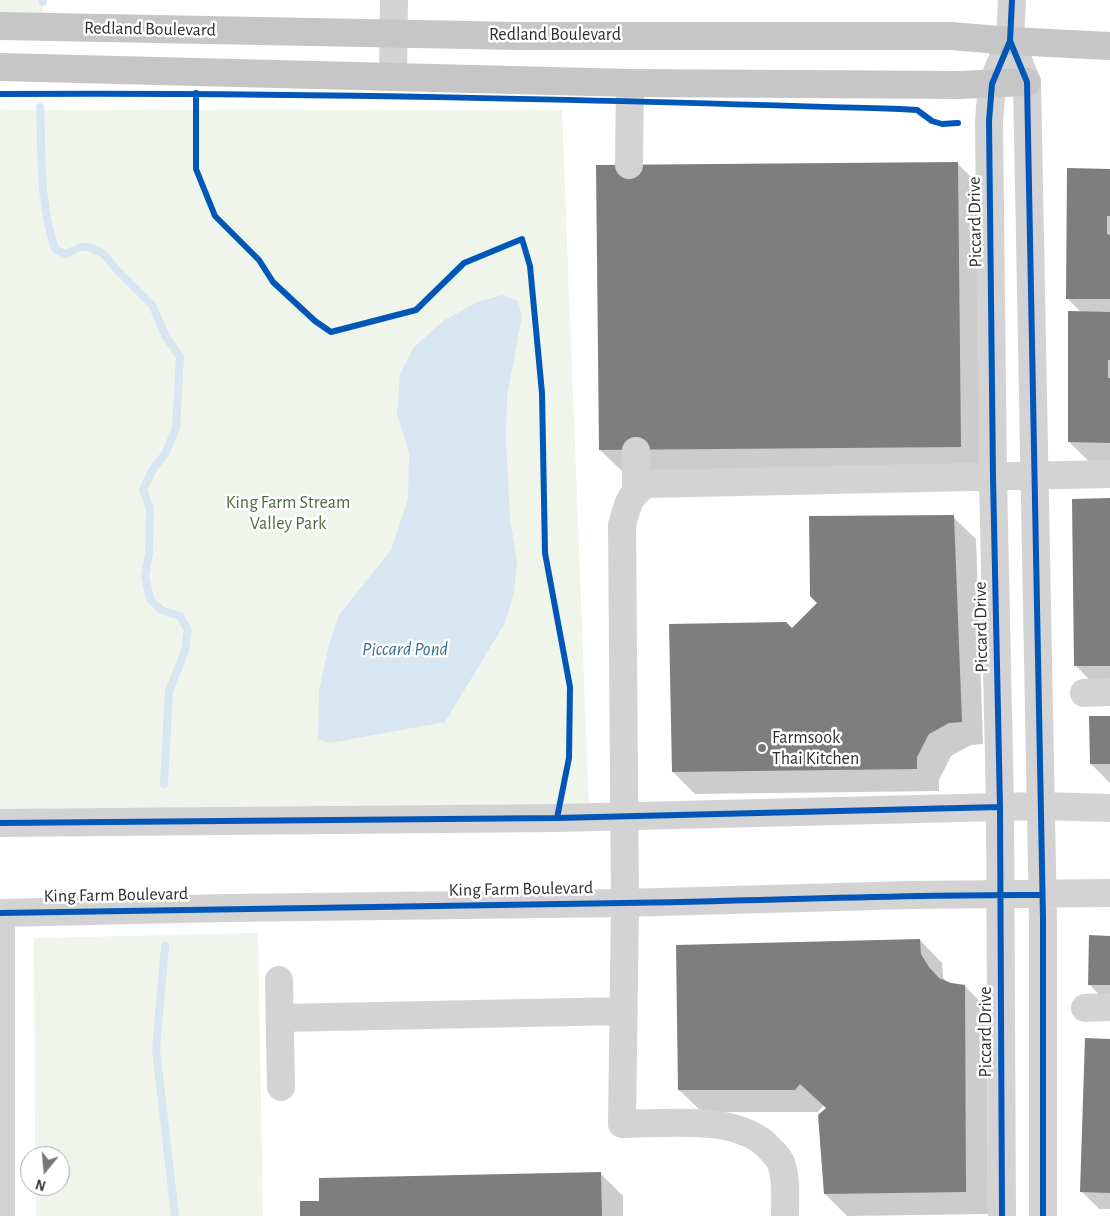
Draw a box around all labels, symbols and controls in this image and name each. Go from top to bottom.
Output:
street label: Redland Boulevard [84,17,216,41]
street label: Redland Boulevard [489,24,621,46]
street label: Piccard Drive [963,176,987,268]
park label: King Farm Stream Valley Park [226,492,350,534]
street label: Piccard Drive [969,581,993,673]
water label: Piccard Pond [362,638,448,660]
place label: Farmsook Thai Kitchen [772,727,859,770]
marker: Farmsook Thai Kitchen [756,742,768,754]
street label: King Farm Boulevard [448,877,594,901]
street label: King Farm Boulevard [43,883,189,907]
street label: Piccard Drive [975,986,997,1078]
north arrow [20,1146,70,1196]
text: N [34,1176,48,1193]

